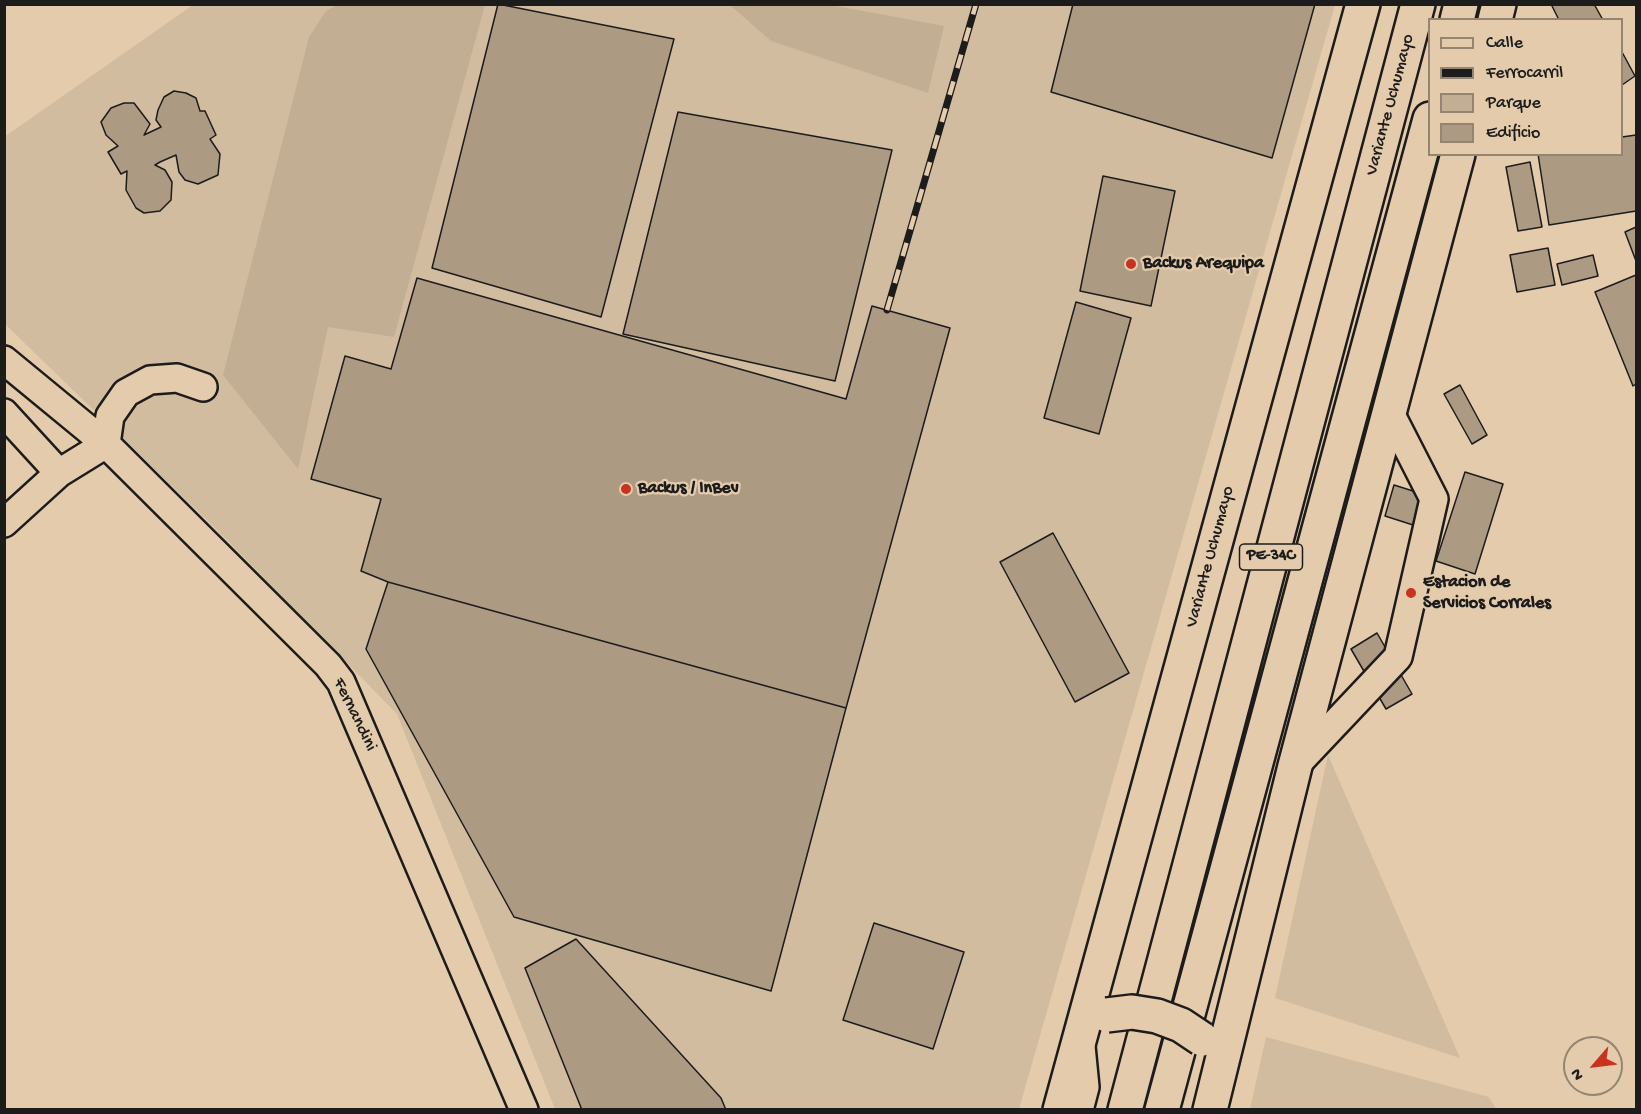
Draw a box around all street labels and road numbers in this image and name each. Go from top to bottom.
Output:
street label: Variante Uchumayo [1362,32,1420,178]
street label: Variante Uchumayo [1182,484,1240,630]
road number: PE-34C [1240,544,1302,570]
street label: Fernandini [327,675,381,755]

